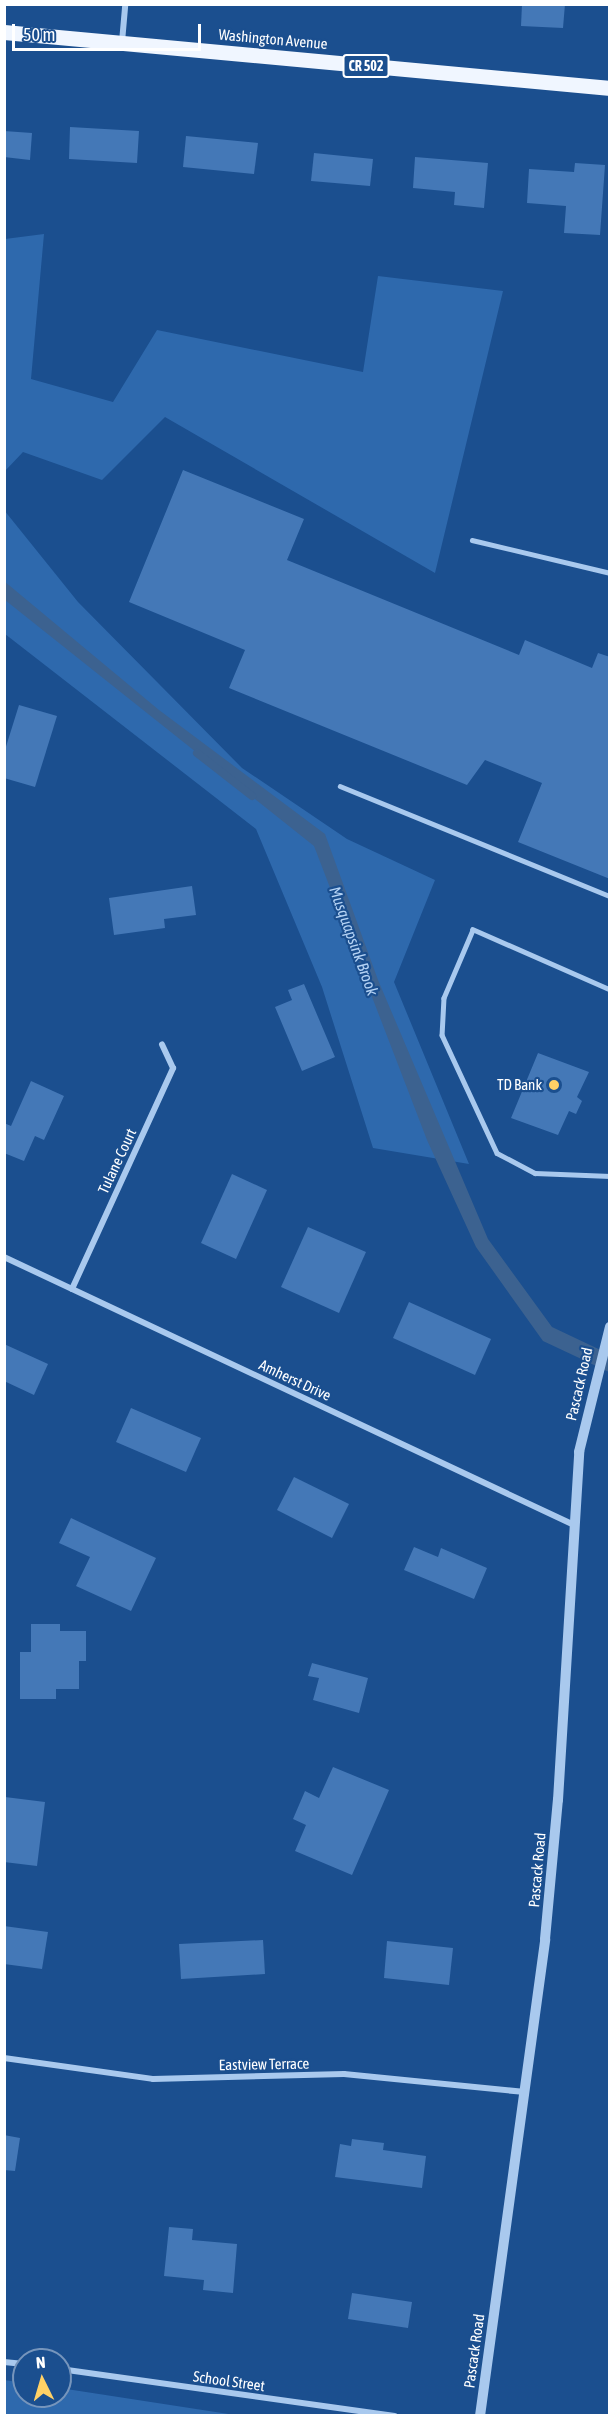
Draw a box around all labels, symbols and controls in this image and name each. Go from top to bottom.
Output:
scale bar [15,12,204,50]
text: 50 m [23,24,55,45]
street label: Washington Avenue [218,25,328,53]
road number: CR 502 [342,55,390,77]
water label: Musquapsink Brook [325,884,383,998]
place label: TD Bank [497,1076,542,1094]
marker: TD Bank [547,1078,561,1092]
street label: Tulane Court [94,1126,140,1196]
street label: Pascack Road [562,1346,596,1422]
street label: Amherst Drive [256,1355,334,1405]
street label: Pascack Road [525,1832,549,1908]
street label: Eastview Terrace [219,2054,309,2074]
street label: Pascack Road [460,2313,488,2389]
north arrow [12,2348,72,2408]
text: N [35,2353,46,2371]
street label: School Street [192,2367,266,2395]

